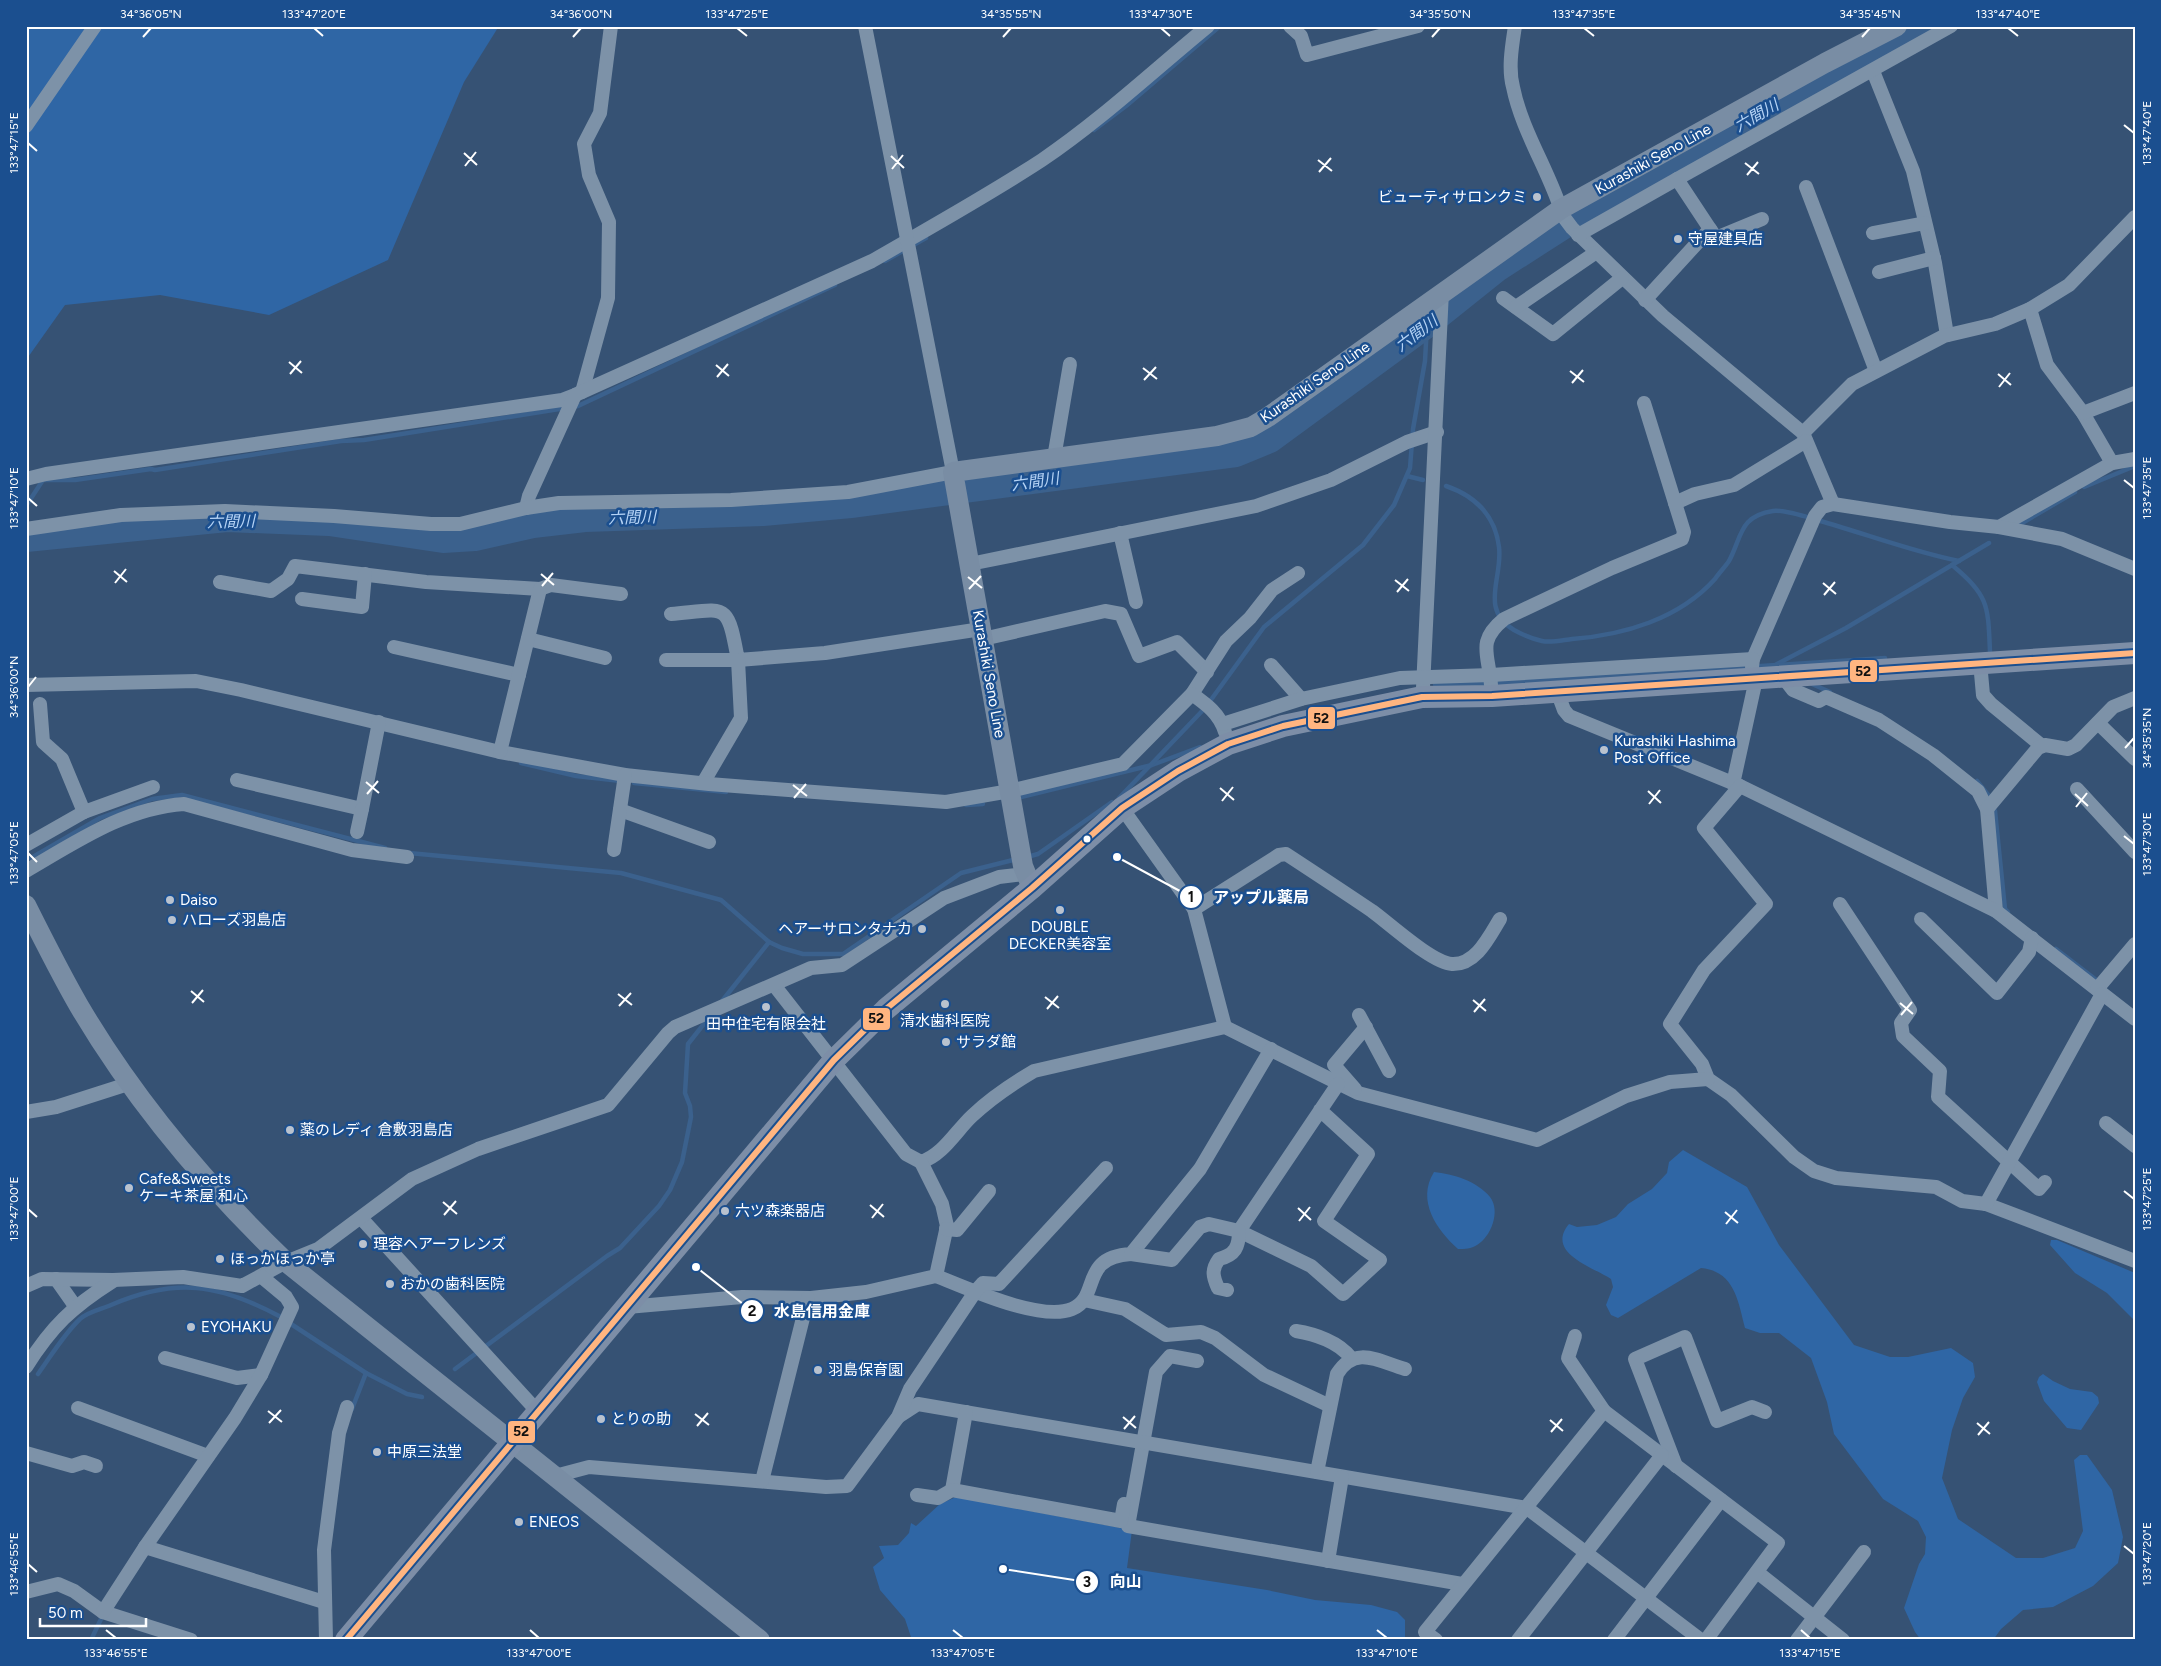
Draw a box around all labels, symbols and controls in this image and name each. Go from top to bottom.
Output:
text: 34°36'05"N [120,7,182,21]
text: 133°47'20"E [282,7,346,21]
text: 34°36'00"N [550,7,612,21]
text: 133°47'25"E [705,7,769,21]
text: 34°35'55"N [980,7,1042,21]
text: 133°47'30"E [1129,7,1193,21]
text: 34°35'50"N [1409,7,1471,21]
text: 133°47'35"E [1552,7,1616,21]
text: 34°35'45"N [1839,7,1901,21]
text: 133°47'40"E [1976,7,2040,21]
water label: 六間川 [1731,94,1784,136]
text: 133°47'40"E [2140,101,2154,165]
text: 133°47'15"E [7,112,21,174]
street label: Kurashiki Seno Line [1592,120,1714,198]
place label: ビューティサロンクミ [1378,188,1527,206]
marker: ビューティサロンクミ [1531,191,1543,203]
place label: 守屋建具店 [1688,230,1763,248]
marker: 守屋建具店 [1672,233,1684,245]
water label: 六間川 [1391,310,1443,355]
street label: Kurashiki Seno Line [1257,337,1373,427]
text: 133°47'35"E [2140,456,2154,520]
text: 133°47'10"E [7,467,21,529]
water label: 六間川 [1010,468,1062,494]
water label: 六間川 [608,507,658,528]
water label: 六間川 [207,512,257,531]
street label: Kurashiki Seno Line [969,609,1009,739]
text: 34°36'00"N [7,656,21,718]
line badge: 52 [1849,659,1878,683]
text: 52 [1855,663,1871,680]
line badge: 52 [1307,706,1336,730]
text: 34°35'35"N [2140,708,2154,768]
text: 52 [1313,710,1329,727]
place label: Kurashiki Hashima Post Office [1614,732,1736,767]
marker: Kurashiki Hashima Post Office [1598,744,1610,756]
text: 133°47'30"E [2140,812,2154,876]
text: 133°47'05"E [7,821,21,885]
unlabelled marker [1082,834,1092,844]
callout: アップル薬局 [1178,882,1319,913]
text: 1 [1188,888,1194,906]
text: アップル薬局 [1213,888,1309,907]
place label: Daiso [180,891,217,909]
marker: Daiso [164,894,176,906]
marker: DOUBLE DECKER美容室 [1054,904,1066,916]
place label: ハローズ羽島店 [182,911,286,929]
marker: ハローズ羽島店 [166,914,178,926]
place label: DOUBLE DECKER美容室 [1009,918,1111,953]
place label: ヘアーサロンタナカ [778,920,912,938]
marker: ヘアーサロンタナカ [916,923,928,935]
marker: 清水歯科医院 [939,998,951,1010]
marker: 田中住宅有限会社 [760,1001,772,1013]
line badge: 52 [862,1007,891,1031]
text: 52 [868,1010,884,1027]
place label: 清水歯科医院 [900,1012,990,1030]
place label: 田中住宅有限会社 [706,1015,826,1033]
place label: サラダ館 [956,1033,1016,1051]
marker: サラダ館 [940,1036,952,1048]
place label: 薬のレディ 倉敷羽島店 [300,1121,453,1139]
marker: 薬のレディ 倉敷羽島店 [284,1124,296,1136]
text: 133°47'25"E [2140,1167,2154,1231]
place label: Cafe&Sweets ケーキ茶屋 和心 [139,1170,248,1205]
text: 133°47'00"E [7,1176,21,1242]
marker: Cafe&Sweets ケーキ茶屋 和心 [123,1182,135,1194]
place label: 六ツ森楽器店 [735,1202,825,1220]
marker: 六ツ森楽器店 [719,1205,731,1217]
place label: 理容ヘアーフレンズ [373,1235,506,1253]
marker: 理容ヘアーフレンズ [357,1238,369,1250]
place label: ほっかほっか亭 [230,1250,335,1268]
marker: ほっかほっか亭 [214,1253,226,1265]
place label: おかの歯科医院 [400,1275,505,1293]
marker: おかの歯科医院 [384,1278,396,1290]
callout: 水島信用金庫 [739,1295,880,1326]
text: 2 [748,1302,757,1320]
text: 水島信用金庫 [774,1302,870,1321]
place label: EYOHAKU [201,1318,272,1336]
marker: EYOHAKU [185,1321,197,1333]
place label: 羽島保育園 [828,1361,903,1379]
marker: 羽島保育園 [812,1364,824,1376]
place label: とりの助 [611,1410,671,1428]
marker: とりの助 [595,1413,607,1425]
line badge: 52 [507,1420,536,1444]
text: 52 [513,1423,529,1440]
place label: 中原三法堂 [387,1443,462,1461]
marker: 中原三法堂 [371,1446,383,1458]
place label: ENEOS [529,1513,579,1531]
marker: ENEOS [513,1516,525,1528]
text: 133°47'20"E [2140,1522,2154,1586]
text: 133°46'55"E [7,1532,21,1596]
callout: 向山 [1075,1566,1152,1597]
text: 向山 [1110,1572,1142,1591]
text: 3 [1083,1573,1091,1591]
scale bar [40,1596,146,1628]
text: 50 m [48,1604,83,1622]
text: 133°46'55"E [84,1646,148,1660]
text: 133°47'00"E [506,1646,572,1660]
text: 133°47'05"E [931,1646,995,1660]
text: 133°47'10"E [1356,1646,1418,1660]
text: 133°47'15"E [1779,1646,1841,1660]

